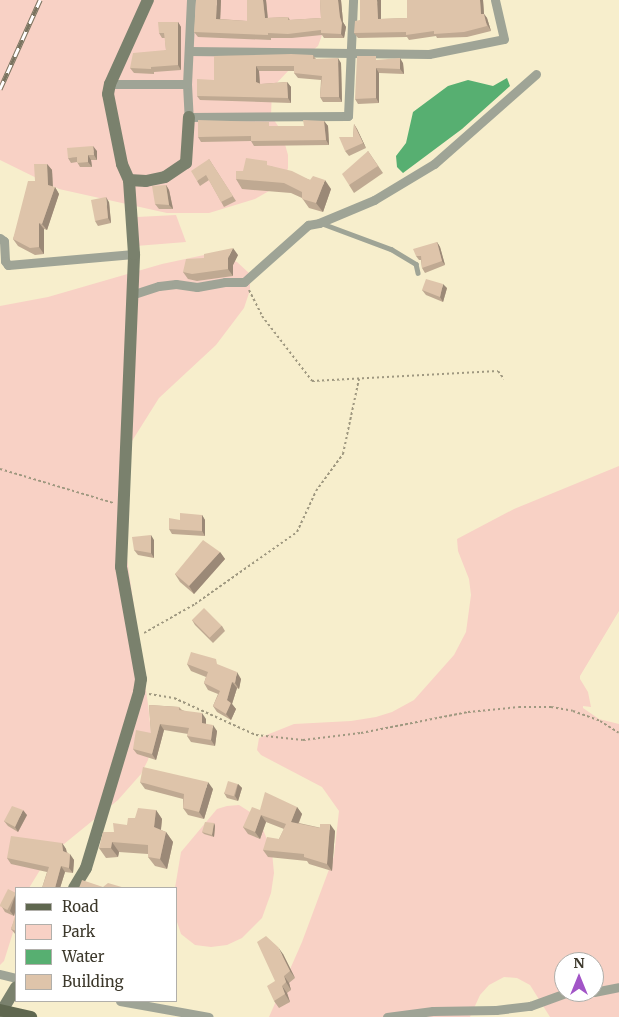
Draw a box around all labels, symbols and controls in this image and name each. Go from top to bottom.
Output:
legend [15,887,178,1002]
text: Road [62,897,98,916]
text: Park [62,922,95,941]
text: Water [62,947,104,966]
north arrow [554,952,604,1002]
text: N [573,954,585,972]
text: Building [62,972,124,991]

